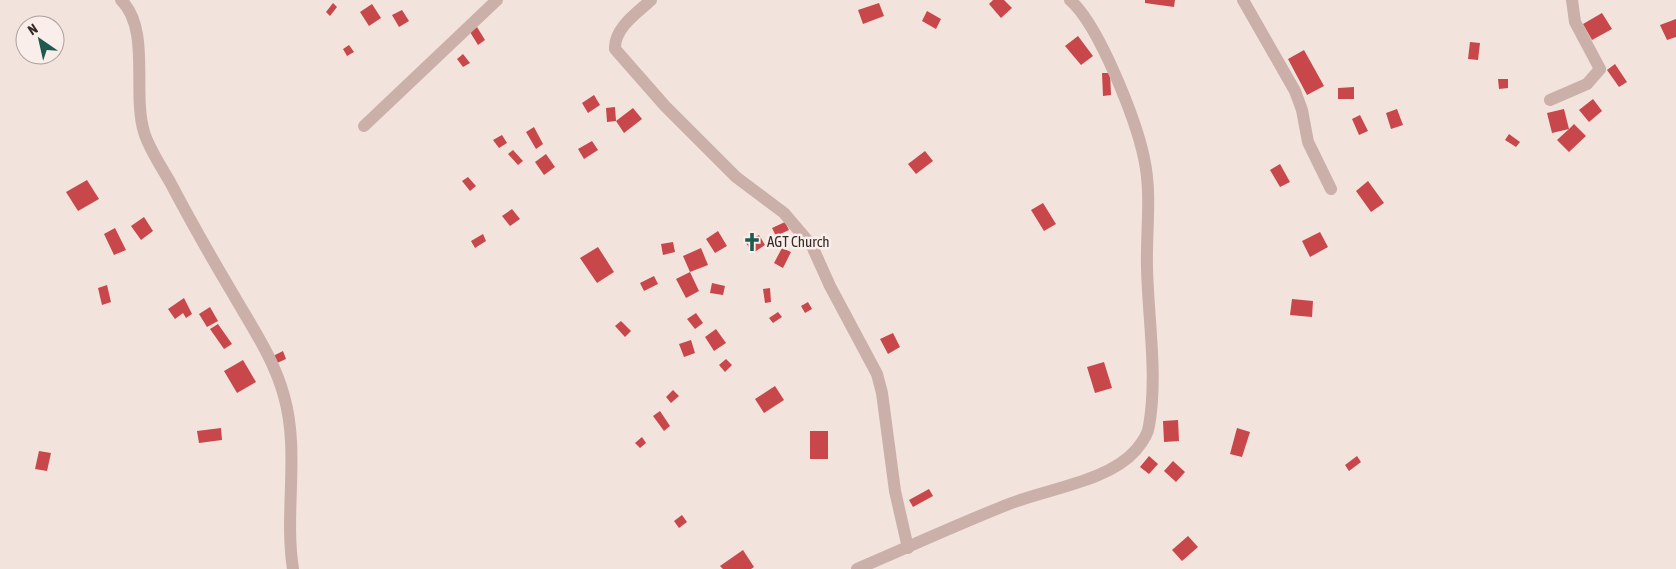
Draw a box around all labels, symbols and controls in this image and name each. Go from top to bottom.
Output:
north arrow [15,15,65,65]
text: N [25,20,41,38]
church icon: AGT Church [741,231,763,253]
place label: AGT Church [767,233,829,250]

